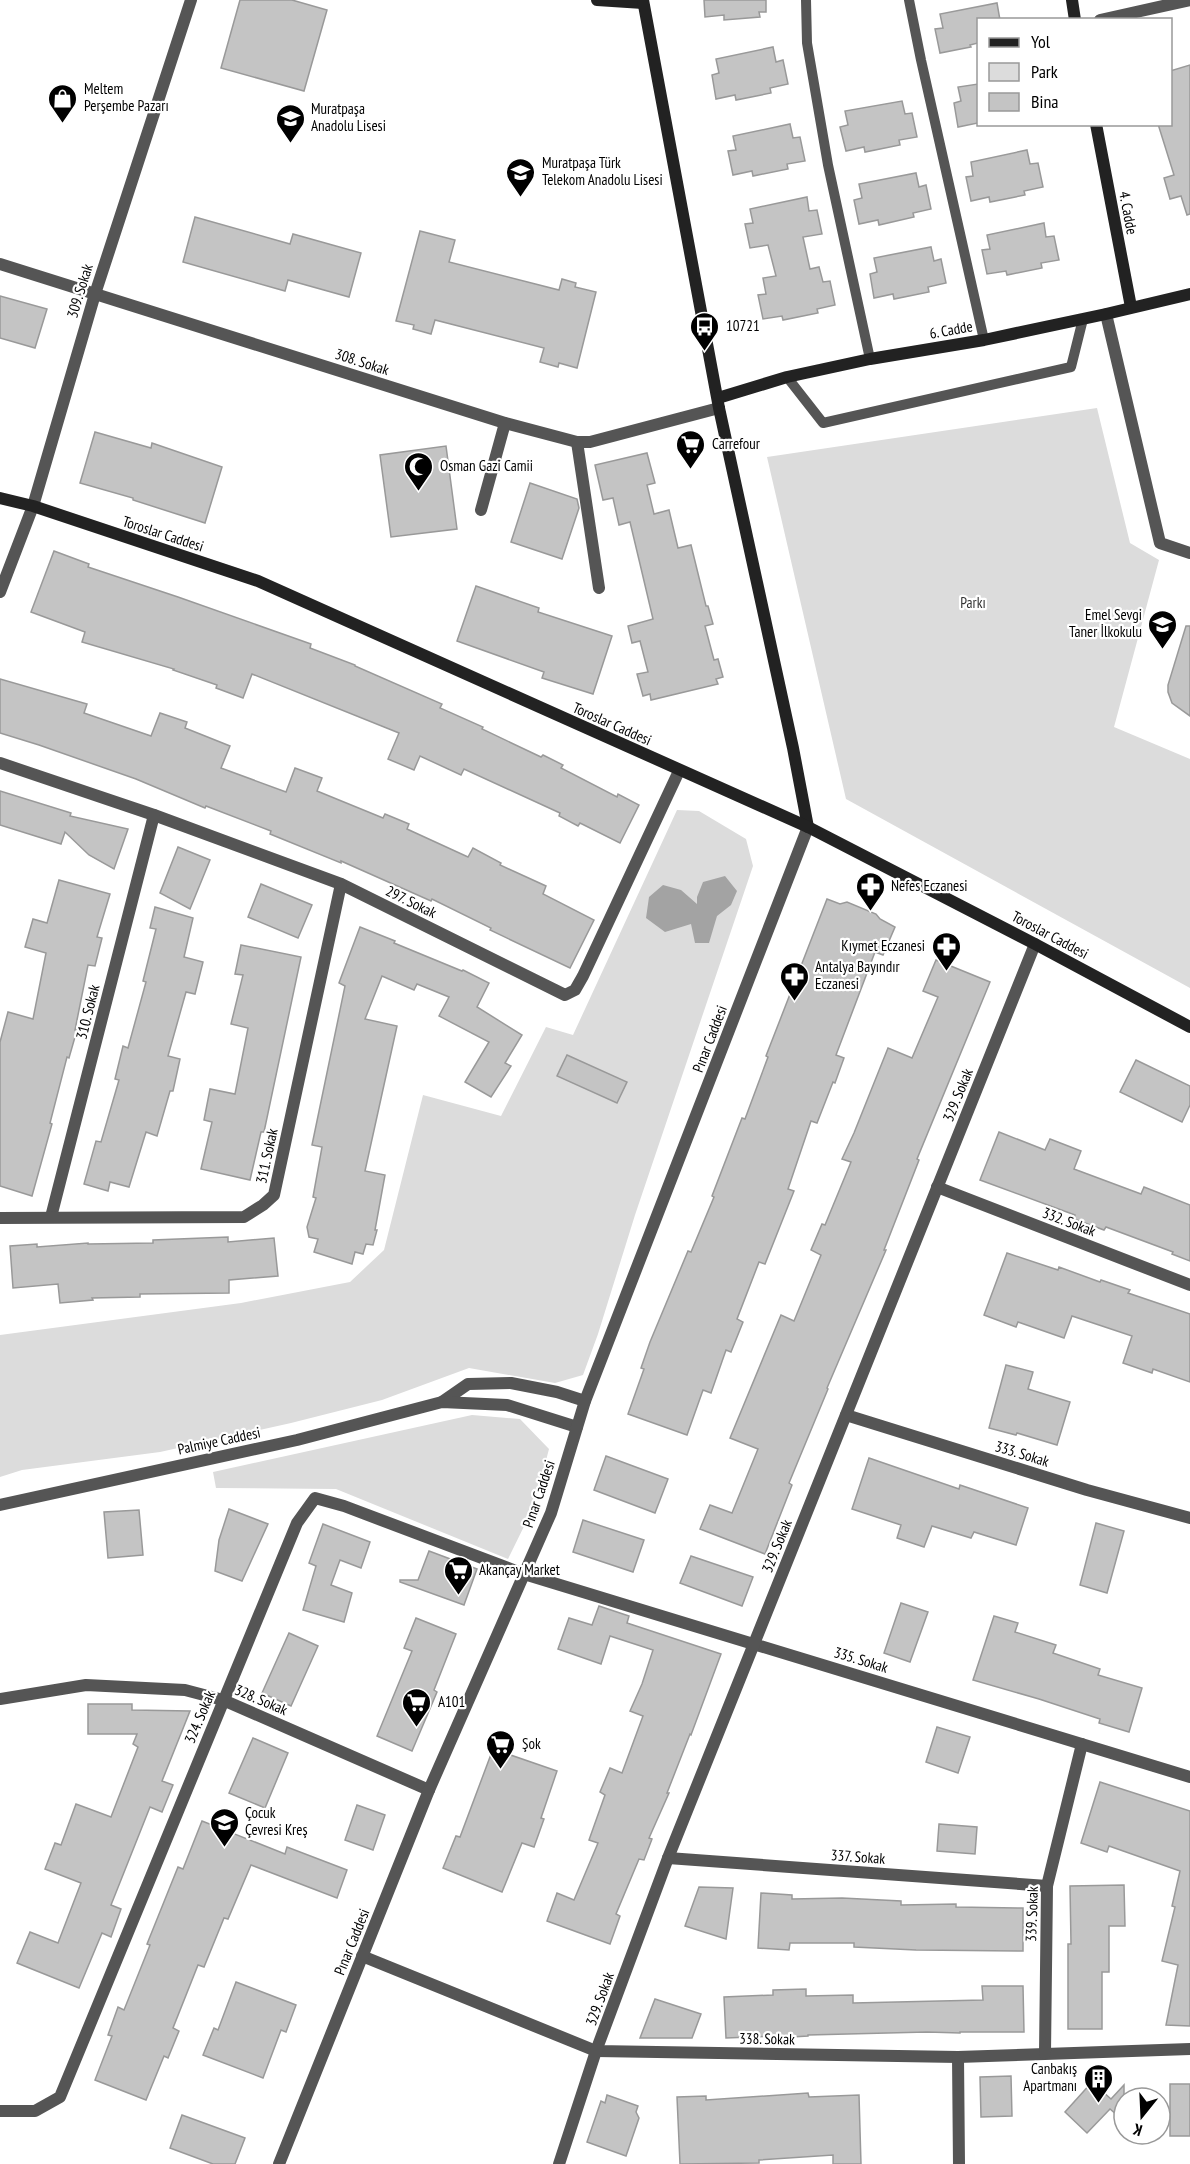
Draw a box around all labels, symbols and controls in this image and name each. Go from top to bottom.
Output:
legend [977,18,1172,126]
text: Yol [1031,30,1051,53]
text: Park [1031,60,1058,83]
place label: Meltem Perşembe Pazarı [84,79,169,115]
shop icon: Meltem Perşembe Pazarı [47,82,79,124]
text: Bina [1031,90,1059,113]
place label: Muratpaşa Anadolu Lisesi [311,99,386,135]
school or university icon: Muratpaşa Anadolu Lisesi [274,102,306,144]
place label: Muratpaşa Türk Telekom Anadolu Lisesi [542,153,663,189]
school or university icon: Muratpaşa Türk Telekom Anadolu Lisesi [505,156,537,198]
street label: 4. Cadde [1115,190,1142,236]
street label: 309. Sokak [62,261,97,320]
bus stop icon: 10721 [689,310,721,352]
place label: 10721 [726,316,760,335]
street label: 6. Cadde [928,316,974,343]
street label: 308. Sokak [333,344,392,379]
supermarket icon: Carrefour [675,428,707,470]
place label: Carrefour [712,434,761,453]
mosque icon: Osman Gazi Camii [403,450,435,492]
place label: Osman Gazi Camii [440,456,533,475]
street label: Toroslar Caddesi [120,511,206,556]
park label: Parkı [960,593,986,612]
place label: Emel Sevgi Taner İlkokulu [1069,605,1142,641]
school or university icon: Emel Sevgi Taner İlkokulu [1147,608,1179,650]
street label: Toroslar Caddesi [570,698,655,749]
pharmacy icon: Nefes Eczanesi [854,870,886,912]
place label: Nefes Eczanesi [891,876,968,895]
street label: 297. Sokak [383,881,440,922]
street label: Toroslar Caddesi [1009,906,1092,963]
pharmacy icon: Kıymet Eczanesi [930,930,962,972]
place label: Kıymet Eczanesi [841,936,925,955]
place label: Antalya Bayındır Eczanesi [815,957,900,993]
pharmacy icon: Antalya Bayındır Eczanesi [778,960,810,1002]
street label: 310. Sokak [72,982,104,1041]
street label: Pınar Caddesi [688,1003,731,1075]
street label: 329. Sokak [938,1065,977,1124]
street label: 311. Sokak [251,1127,282,1185]
street label: 332. Sokak [1040,1203,1099,1240]
street label: Palmiye Caddesi [176,1422,262,1459]
street label: 333. Sokak [993,1436,1052,1471]
street label: Pınar Caddesi [518,1458,559,1530]
street label: 329. Sokak [757,1516,796,1575]
supermarket icon: Akançay Market [442,1554,474,1596]
place label: Akançay Market [479,1560,560,1579]
street label: 335. Sokak [832,1642,891,1677]
street label: 328. Sokak [232,1680,291,1719]
supermarket icon: A101 [401,1686,433,1728]
street label: 324. Sokak [180,1687,219,1746]
place label: A101 [438,1692,465,1711]
supermarket icon: Şok [485,1728,517,1770]
place label: Şok [522,1734,541,1753]
place label: Çocuk Çevresi Kreş [245,1803,307,1839]
school or university icon: Çocuk Çevresi Kreş [208,1806,240,1848]
street label: 337. Sokak [830,1845,886,1868]
street label: 339. Sokak [1021,1886,1042,1942]
street label: Pınar Caddesi [330,1906,373,1978]
street label: 329. Sokak [581,1969,618,2028]
street label: 338. Sokak [739,2029,795,2048]
place label: Canbakış Apartmanı [1023,2059,1077,2095]
building icon: Canbakış Apartmanı [1082,2062,1114,2104]
north arrow [1112,2086,1172,2146]
text: K [1130,2119,1144,2141]

